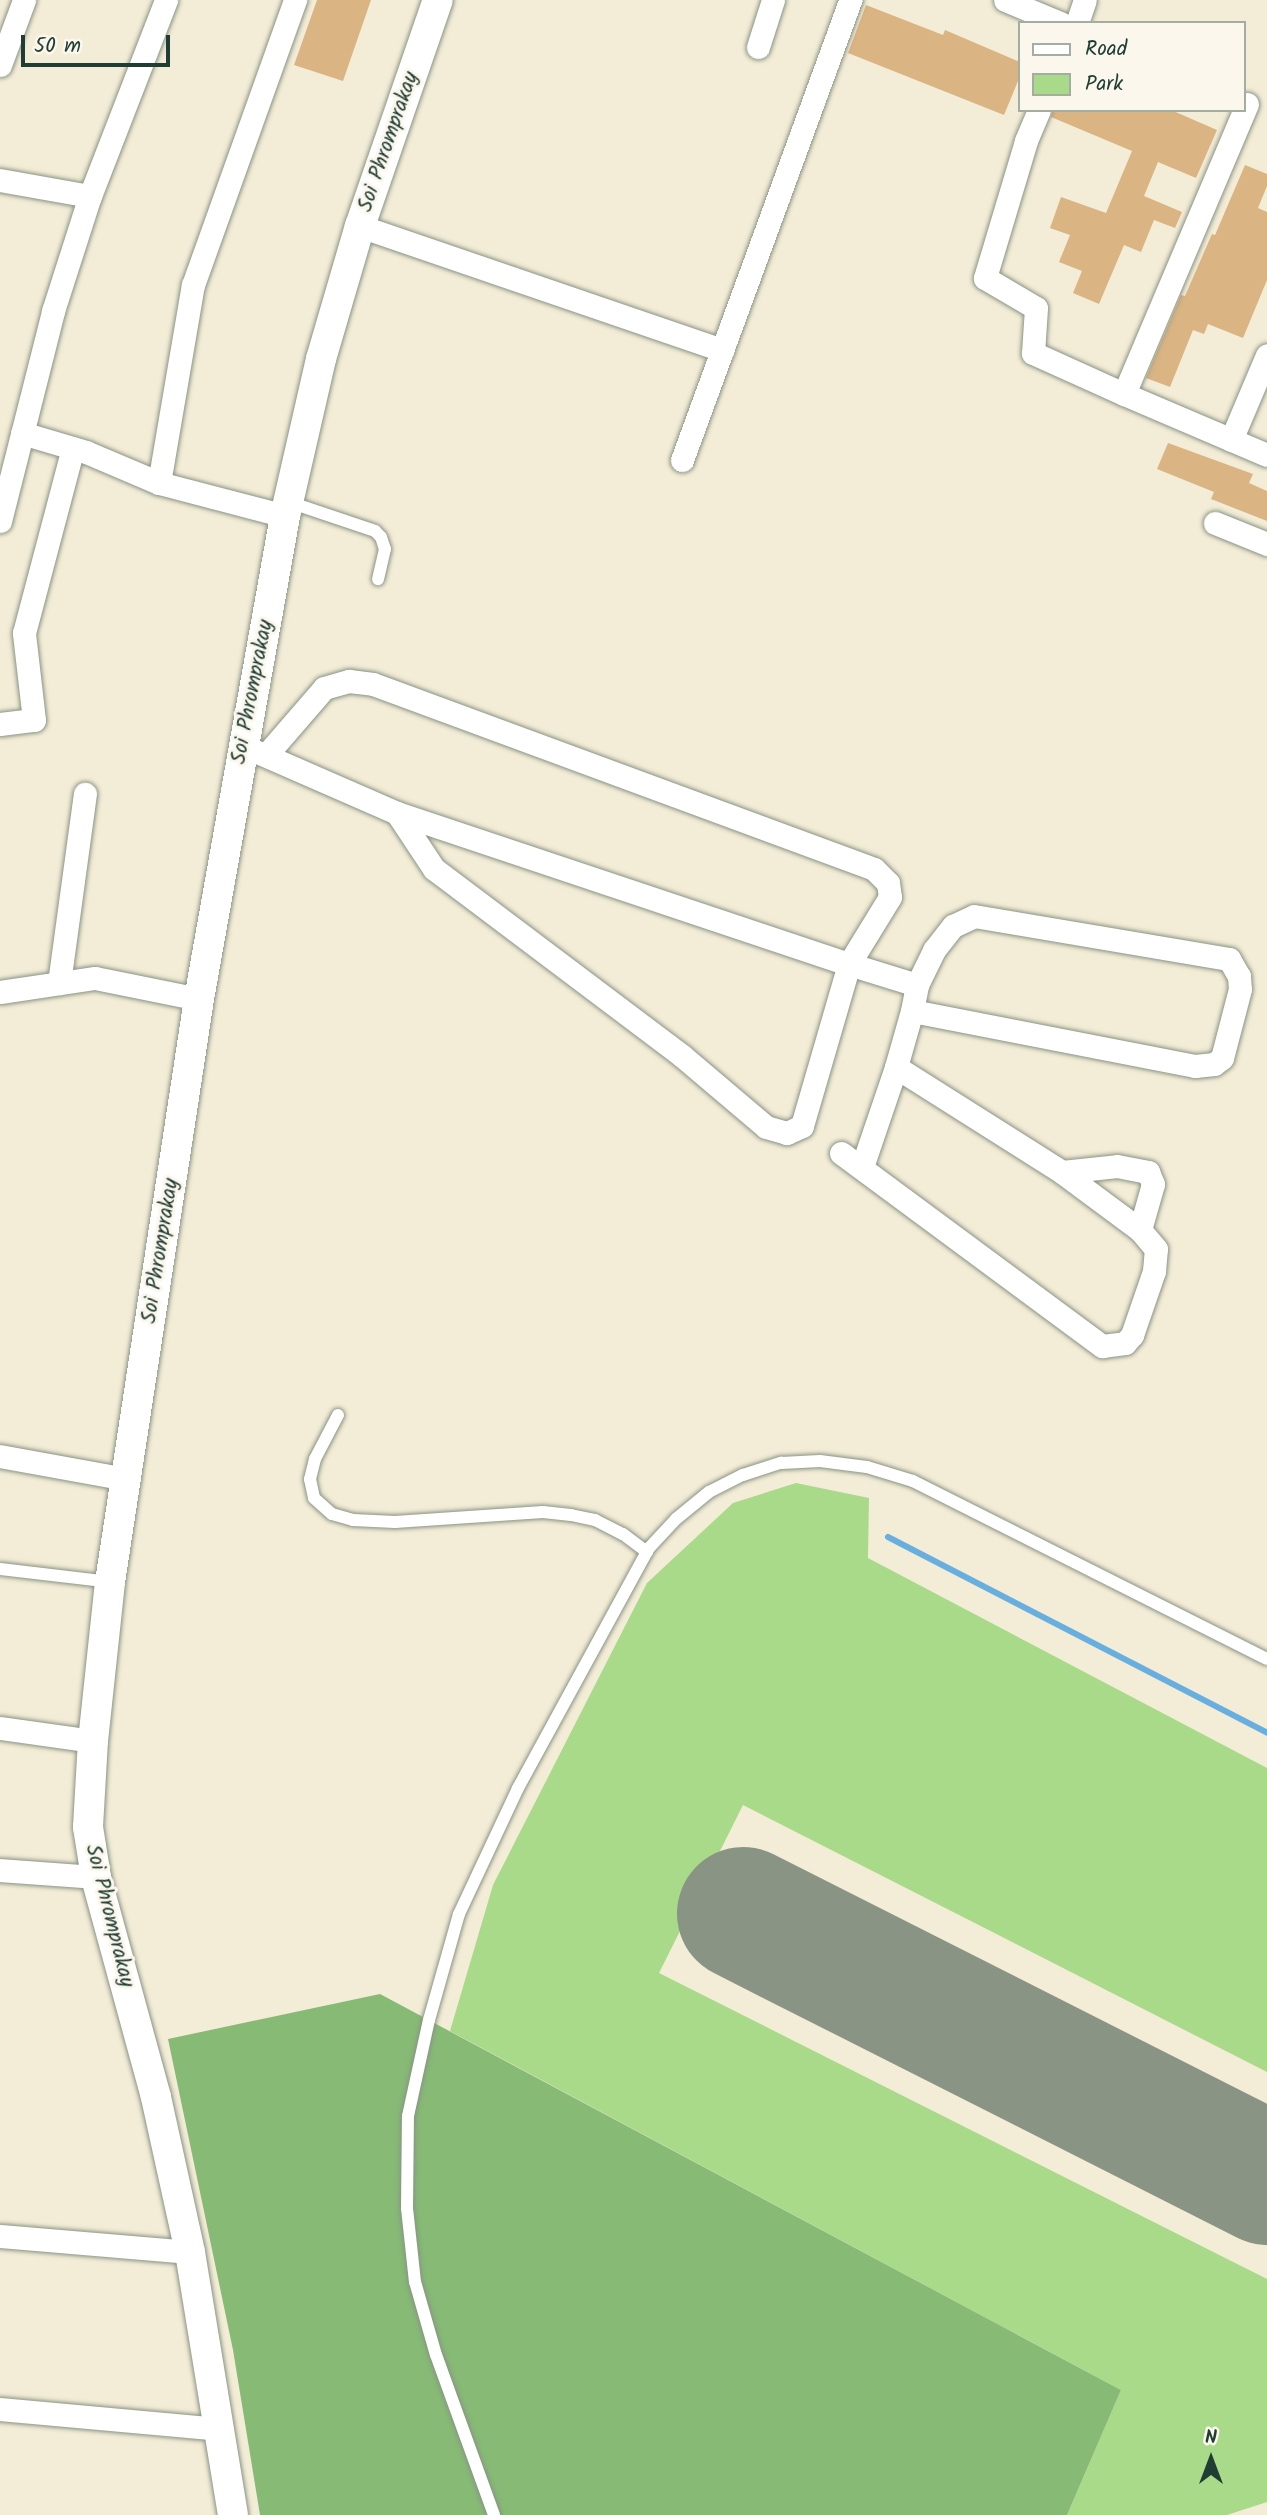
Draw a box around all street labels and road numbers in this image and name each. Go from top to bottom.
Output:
street label: Soi Phromprakay [353,69,425,215]
street label: Soi Phromprakay [227,618,279,766]
street label: Soi Phromprakay [137,1177,185,1325]
street label: Soi Phromprakay [79,1842,139,1990]

